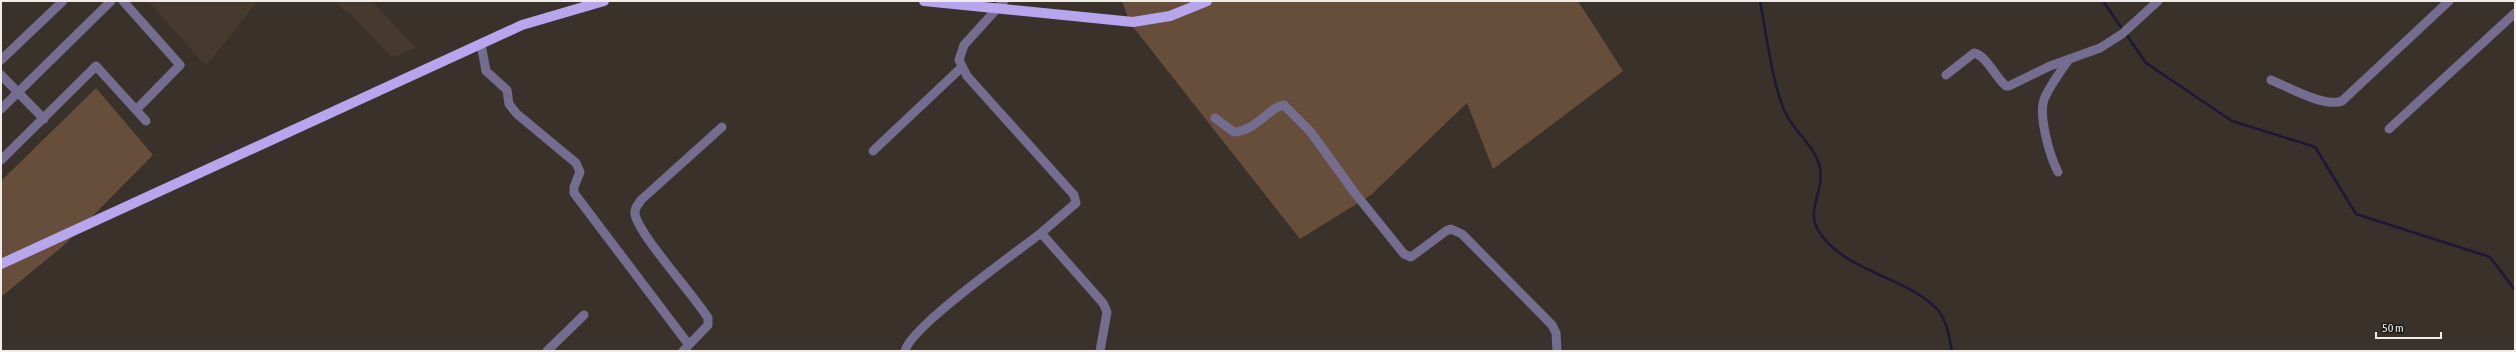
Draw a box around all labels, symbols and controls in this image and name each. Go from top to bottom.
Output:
scale bar [2376,314,2441,340]
text: 50 m [2382,321,2404,335]

